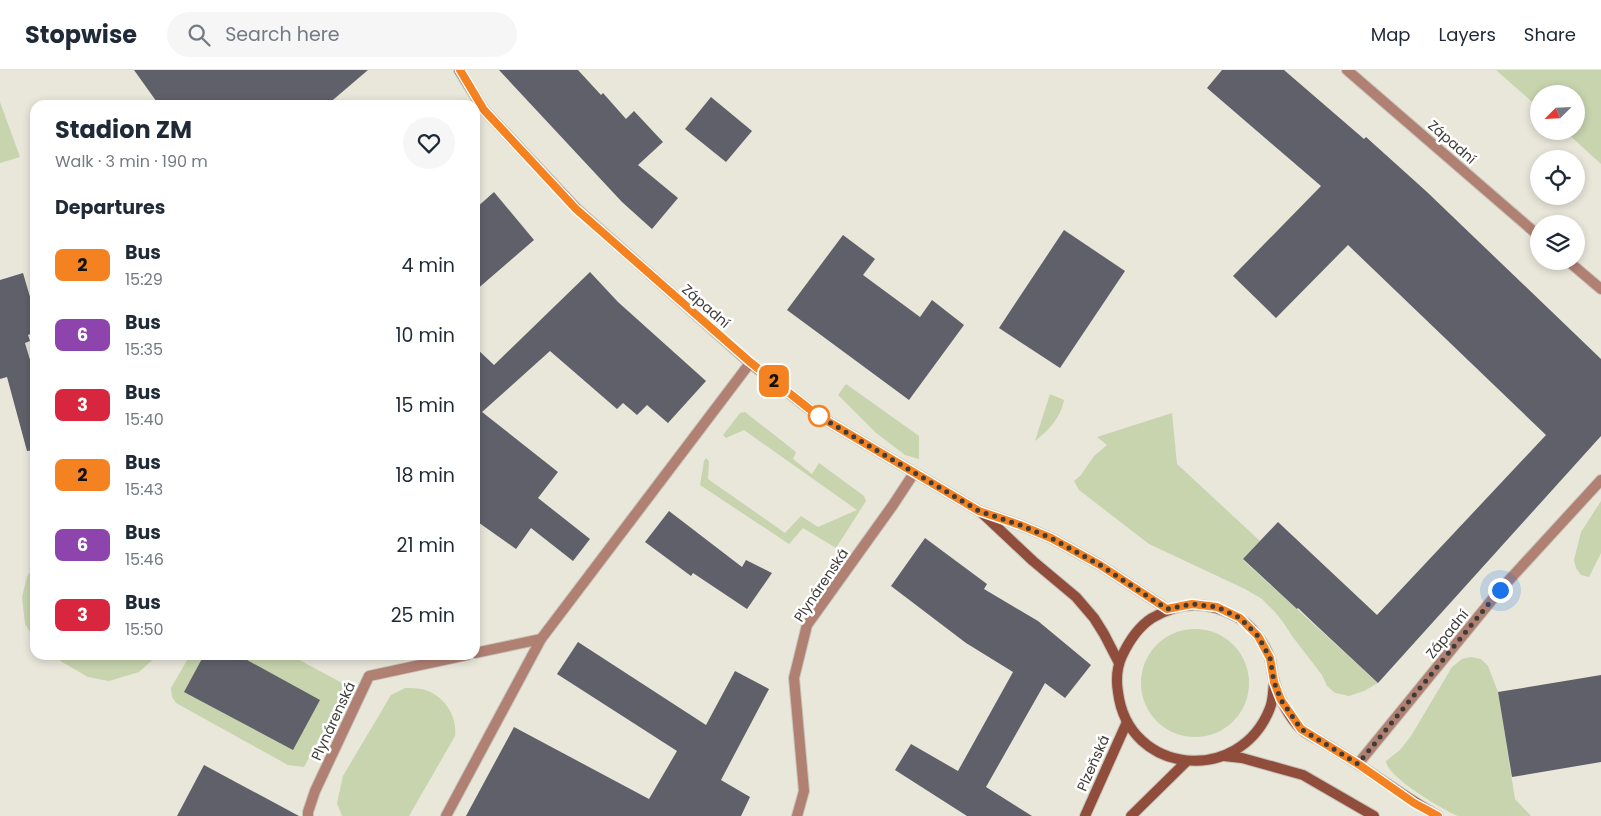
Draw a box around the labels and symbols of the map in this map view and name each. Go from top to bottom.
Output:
north arrow [1530,85,1585,140]
street label: Západní [1424,115,1481,169]
street label: Západní [678,279,735,333]
line badge: 2 [758,365,790,397]
unlabelled marker [808,405,830,427]
street label: Plynárenská [789,544,853,626]
your location [1488,578,1513,603]
street label: Západní [1421,605,1473,663]
street label: Plynárenská [306,678,360,764]
street label: Plzeňská [1072,732,1114,794]

